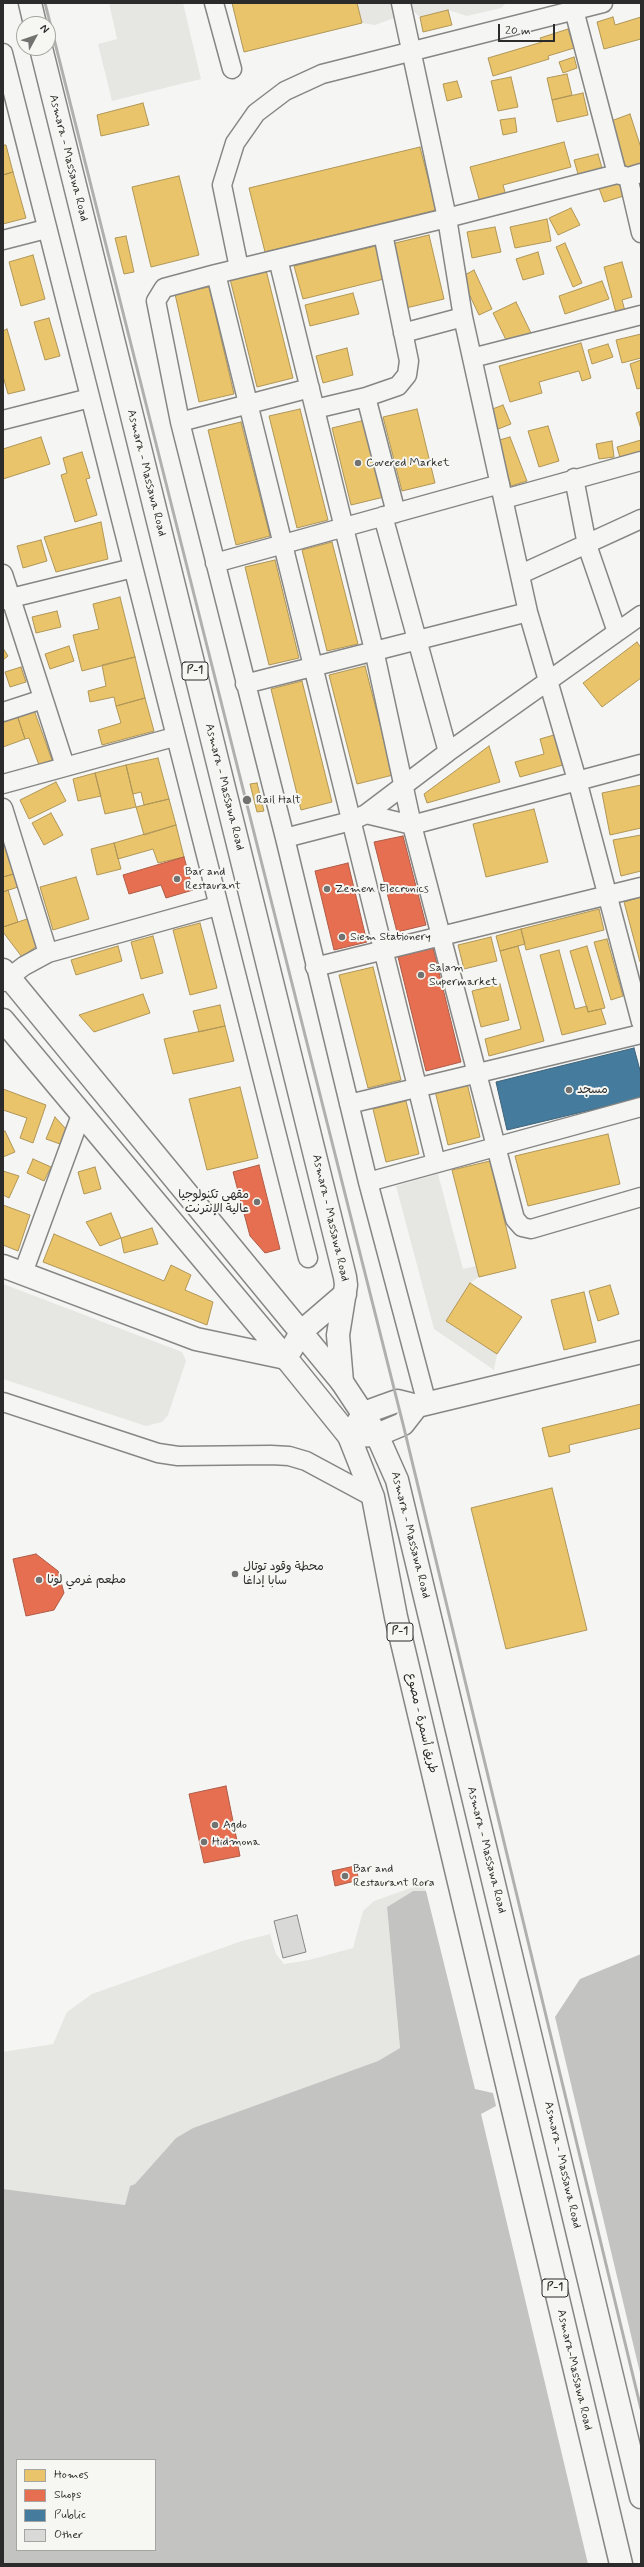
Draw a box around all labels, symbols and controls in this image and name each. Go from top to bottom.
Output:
north arrow [16,16,56,56]
scale bar [500,16,557,42]
text: N [37,22,52,36]
text: 20 m [505,23,531,39]
street label: Asmara - Massawa Road [45,93,91,223]
street label: Asmara - Massawa Road [123,408,169,538]
place label: Covered Market [366,456,450,470]
marker: Covered Market [353,458,363,468]
road number: P-1 [182,662,208,680]
street label: Asmara - Massawa Road [201,722,247,852]
place label: Rail Halt [256,793,301,807]
marker: Rail Halt [241,794,253,806]
place label: Bar and Restaurant [185,865,241,893]
marker: Bar and Restaurant [172,874,182,884]
place label: Zemen Elecronics [335,882,429,896]
marker: Zemen Elecronics [322,884,332,894]
place label: Siem Stationery [350,930,431,944]
marker: Siem Stationery [337,932,347,942]
place label: Salam Supermarket [429,961,497,989]
marker: Salam Supermarket [416,970,426,980]
place label: مسجد [577,1083,608,1097]
marker: مسجد [564,1085,574,1095]
street label: Asmara - Massawa Road [308,1153,352,1283]
place label: مقهى تكنولوجيا عالية الإنترنت [178,1188,249,1216]
marker: مقهى تكنولوجيا عالية الإنترنت [252,1197,262,1207]
street label: Asmara - Massawa Road [387,1470,433,1600]
place label: محطة وقود توتال سابا إداغا [243,1560,324,1588]
marker: محطة وقود توتال سابا إداغا [230,1569,240,1579]
place label: مطعم غرمي لونا [47,1573,126,1587]
marker: مطعم غرمي لونا [34,1575,44,1585]
road number: P-1 [387,1623,413,1641]
street label: طريق أسمرة - مصوع [402,1671,440,1775]
street label: Asmara - Massawa Road [463,1785,509,1915]
place label: Agdo [223,1818,247,1832]
marker: Agdo [210,1820,220,1830]
place label: Hidmona [212,1835,260,1849]
marker: Hidmona [199,1837,209,1847]
place label: Bar and Restaurant Rora [353,1862,435,1890]
marker: Bar and Restaurant Rora [340,1871,350,1881]
street label: Asmara - Massawa Road [540,2100,584,2230]
road number: P-1 [542,2279,568,2297]
street label: Asmara-Massawa Road [553,2308,595,2432]
legend [16,2459,156,2551]
text: Homes [54,2467,89,2483]
text: Shops [54,2487,81,2503]
text: Public [54,2507,86,2523]
text: Other [54,2527,83,2543]

